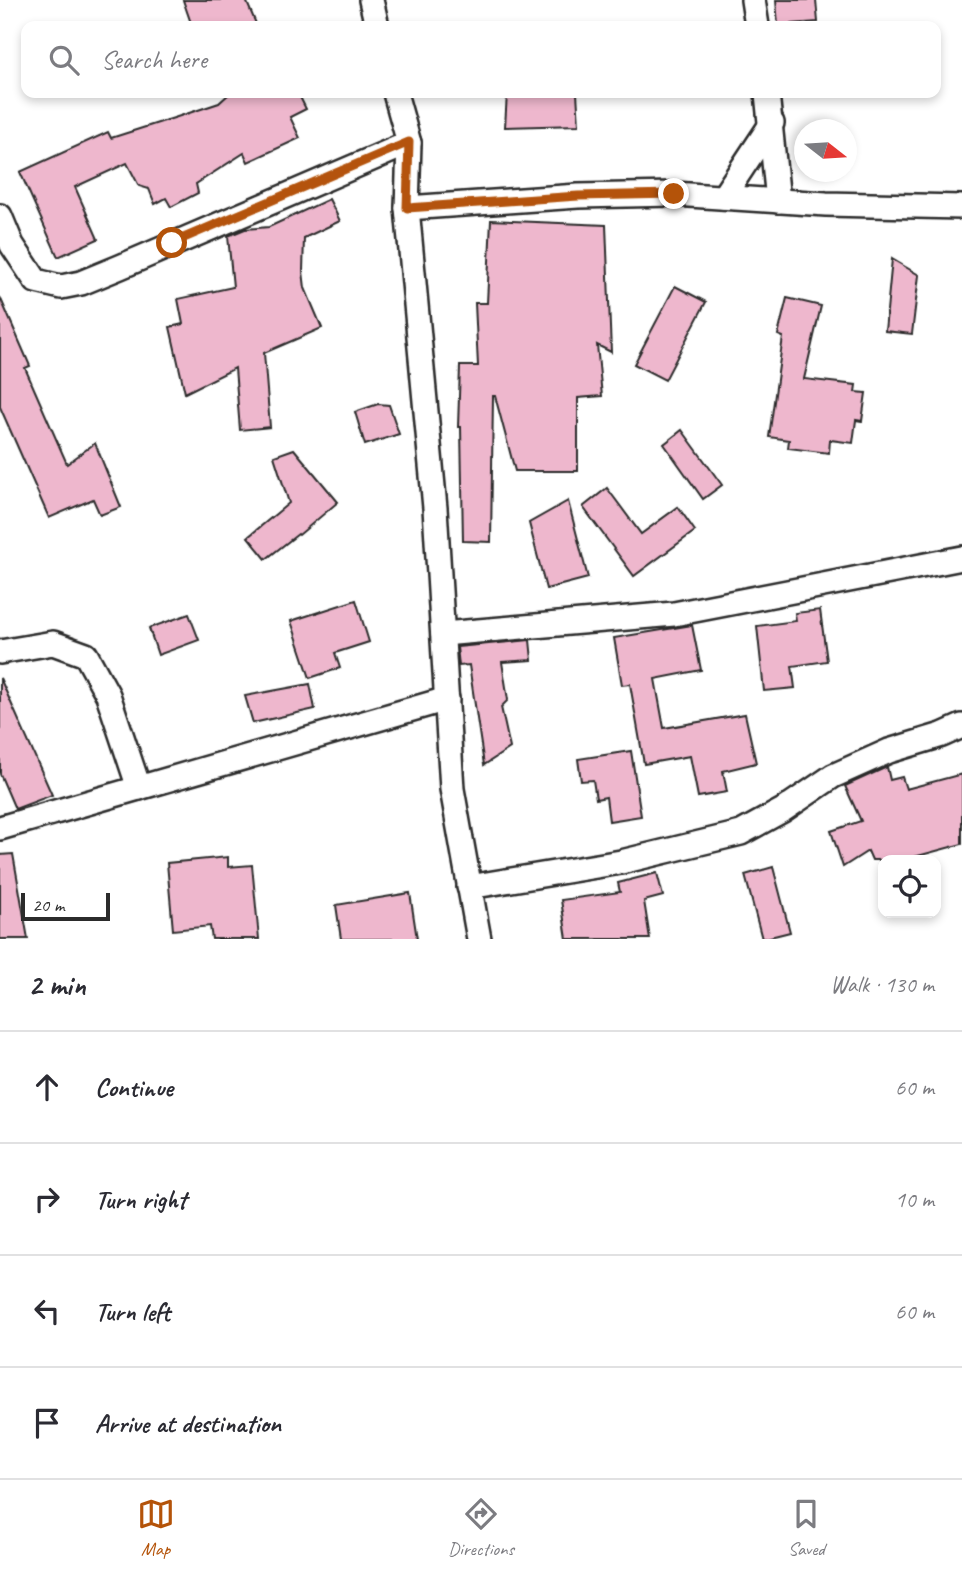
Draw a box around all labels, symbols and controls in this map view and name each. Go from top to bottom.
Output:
search box [21,21,941,98]
icon: search [45,41,83,79]
text: Search here [101,43,207,76]
north arrow [794,119,857,182]
route end [658,178,689,209]
route start [156,227,187,258]
map controls [878,855,941,918]
button: locate [878,855,941,918]
scale bar [21,890,110,922]
text: 20 m [32,893,64,917]
text: 2 min [28,966,85,1004]
text: Walk · 130 m [830,970,934,999]
icon: ahead [28,1068,66,1106]
text: Continue [95,1071,173,1104]
text: 60 m [895,1073,934,1102]
icon: right [28,1180,66,1218]
text: Turn right [95,1183,186,1216]
text: 10 m [895,1185,934,1214]
icon: left [28,1292,66,1330]
text: Turn left [95,1295,170,1328]
text: 60 m [895,1297,934,1326]
icon: arrive [28,1404,66,1442]
text: Arrive at destination [95,1407,281,1440]
tab: Map [137,1495,175,1561]
tab: Directions [448,1495,514,1561]
tab: Saved [787,1495,825,1561]

